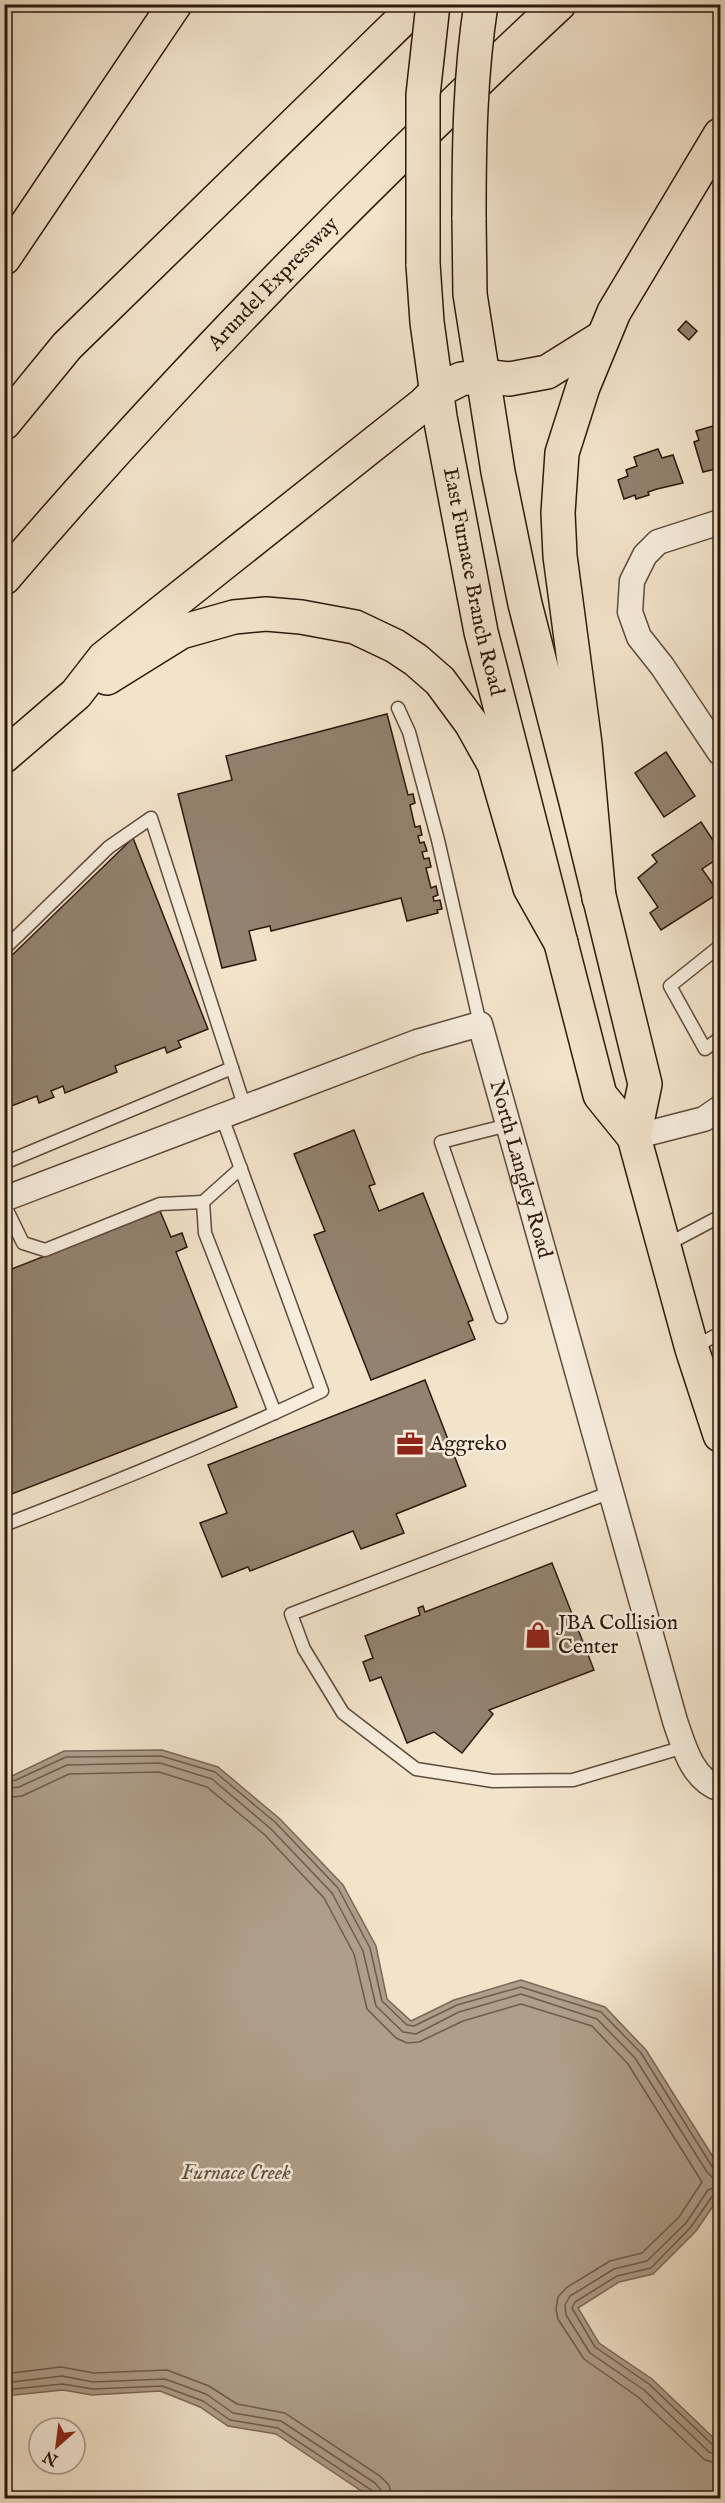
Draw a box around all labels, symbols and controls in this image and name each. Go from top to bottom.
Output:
street label: Arundel Expressway [201,211,345,357]
street label: East Furnace Branch Road [436,465,511,699]
street label: North Langley Road [483,1077,559,1262]
office icon: Aggreko [395,1429,425,1459]
place label: Aggreko [429,1431,507,1458]
place label: JBA Collision Center [556,1610,678,1661]
shop icon: JBA Collision Center [523,1620,553,1650]
water label: Furnace Creek [181,2159,291,2187]
north arrow [27,2416,87,2476]
text: N [40,2445,63,2470]

